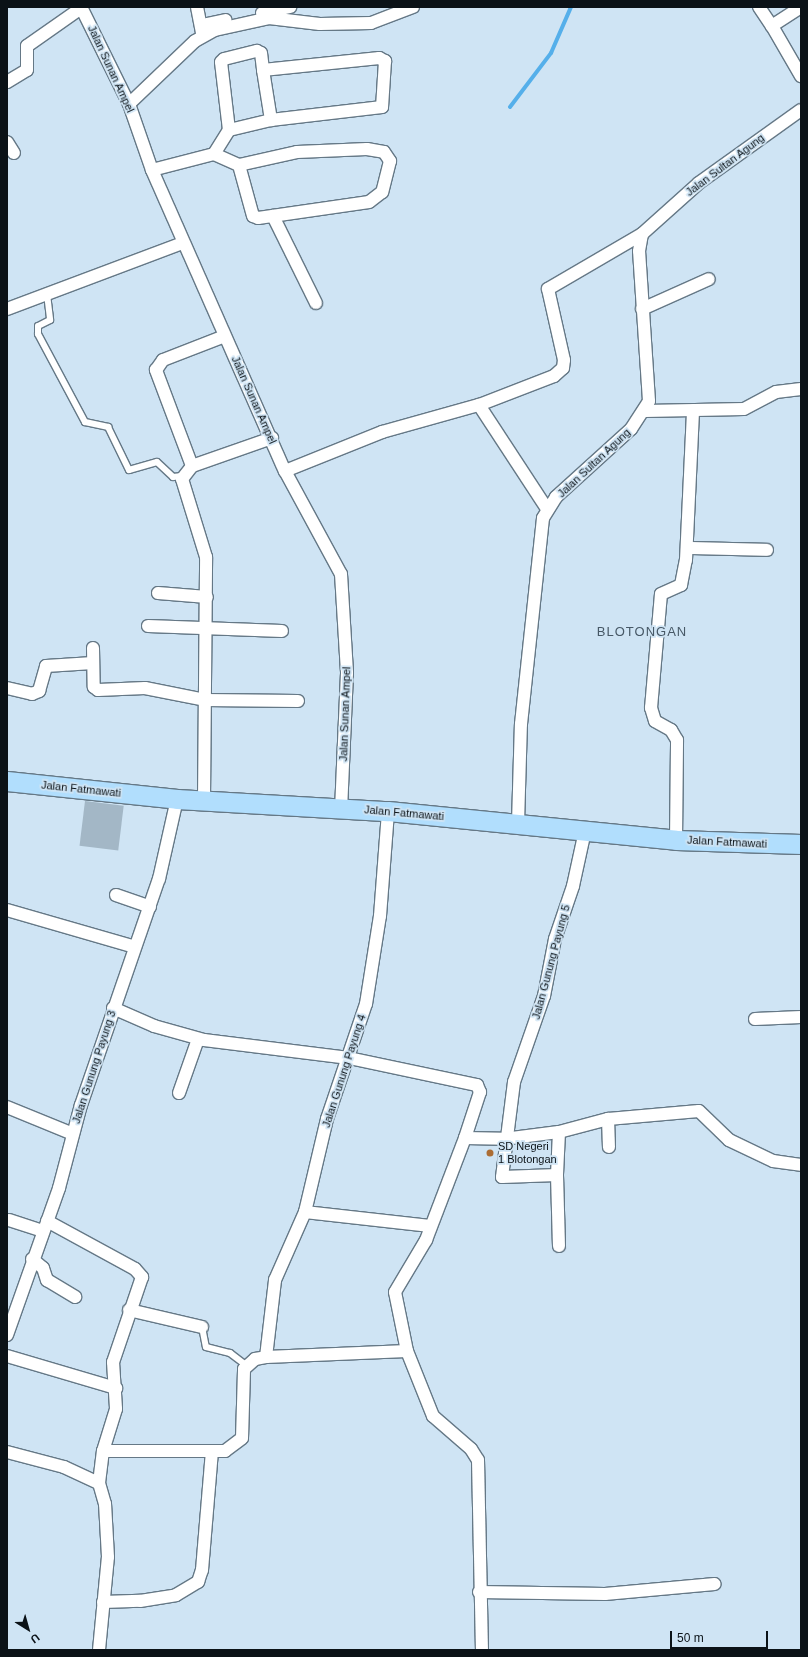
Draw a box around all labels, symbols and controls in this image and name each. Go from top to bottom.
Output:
street label: Jalan Sunan Ampel [85,23,137,115]
street label: Jalan Sultan Agung [683,131,767,199]
street label: Jalan Sunan Ampel [229,354,279,446]
street label: Jalan Sultan Agung [555,426,633,500]
district label: BLOTONGAN [597,624,687,640]
street label: Jalan Sunan Ampel [337,666,353,762]
street label: Jalan Fatmawati [40,778,122,800]
street label: Jalan Fatmawati [364,803,444,823]
street label: Jalan Fatmawati [687,833,767,851]
street label: Jalan Gunung Payung 5 [529,903,573,1021]
street label: Jalan Gunung Payung 3 [69,1009,119,1125]
street label: Jalan Gunung Payung 4 [319,1013,369,1129]
place label: SD Negeri 1 Blotongan [498,1140,557,1166]
marker: SD Negeri 1 Blotongan [485,1148,495,1158]
north arrow [8,1609,48,1649]
scale bar [672,1623,770,1649]
text: U [28,1631,42,1646]
text: 50 m [677,1631,704,1645]

